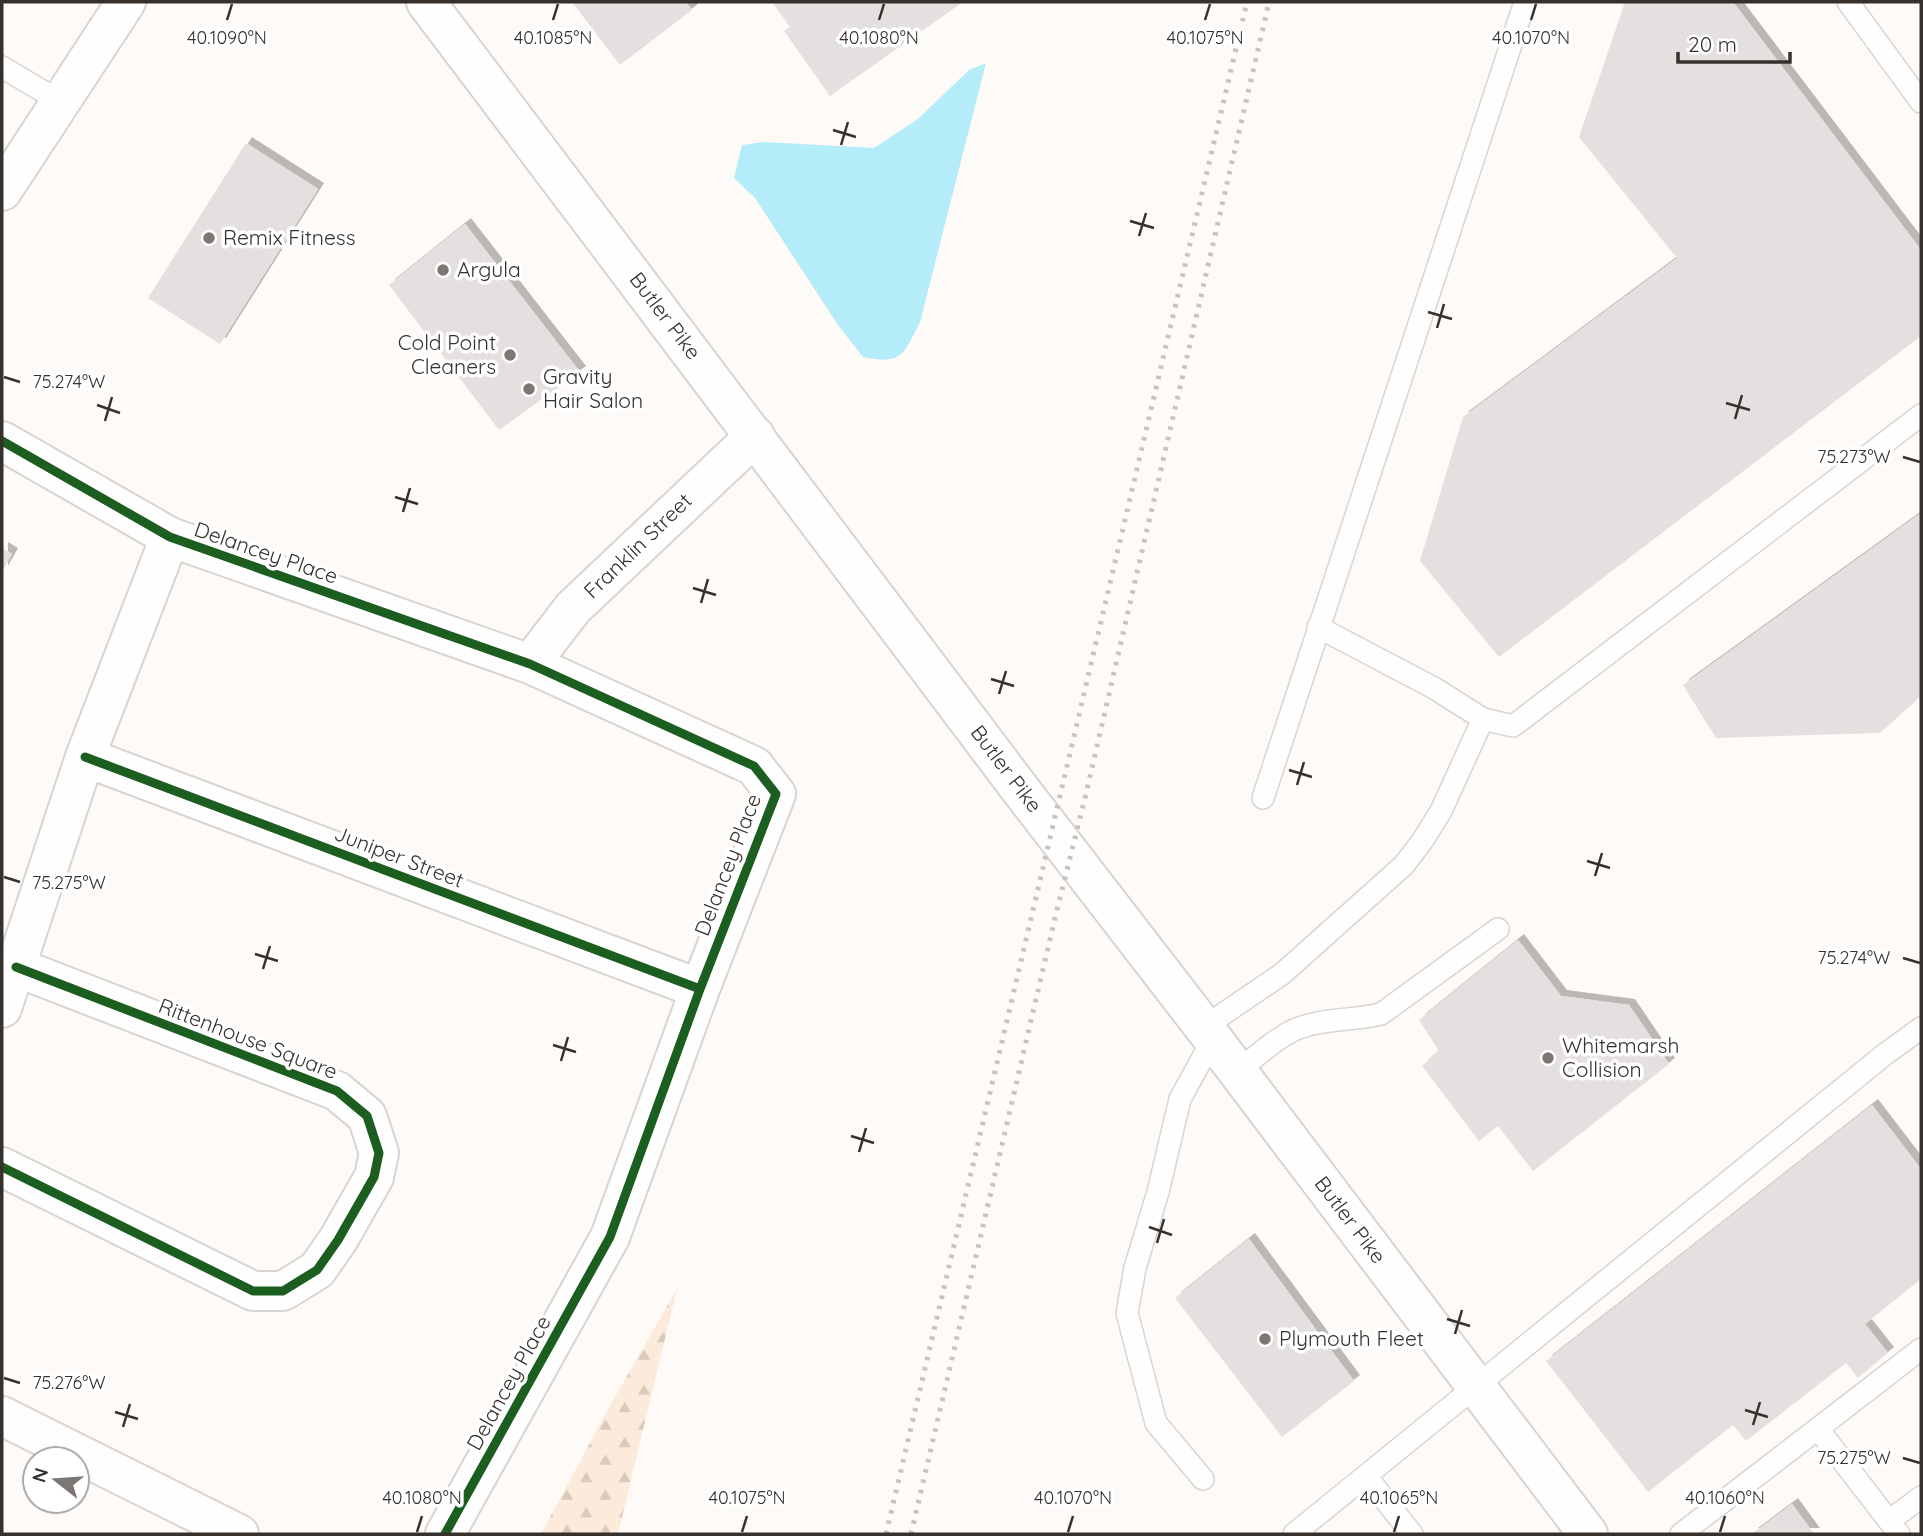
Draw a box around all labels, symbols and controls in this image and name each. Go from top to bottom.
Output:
scale bar [1678,21,1790,65]
text: 40.1090°N [187,26,267,49]
text: 40.1085°N [514,26,592,49]
text: 40.1080°N [839,26,919,49]
text: 40.1075°N [1166,26,1244,49]
text: 40.1070°N [1492,26,1570,49]
text: 20 m [1688,31,1737,57]
place label: Remix Fitness [223,224,356,250]
marker: Remix Fitness [201,230,217,246]
place label: Argula [457,256,521,282]
marker: Argula [435,262,451,278]
street label: Butler Pike [625,267,707,364]
place label: Cold Point Cleaners [398,329,496,379]
marker: Cold Point Cleaners [502,347,518,363]
place label: Gravity Hair Salon [543,363,643,413]
text: 75.274°W [33,370,105,393]
marker: Gravity Hair Salon [521,381,537,397]
text: 75.273°W [1817,445,1891,468]
street label: Franklin Street [578,487,697,603]
street label: Delancey Place [191,515,341,589]
street label: Butler Pike [966,720,1048,817]
street label: Delancey Place [688,790,766,939]
street label: Juniper Street [331,819,468,893]
text: 75.275°W [32,871,106,894]
text: 75.274°W [1818,946,1890,969]
street label: Rittenhouse Square [155,992,341,1084]
place label: Whitemarsh Collision [1562,1032,1679,1082]
marker: Whitemarsh Collision [1540,1050,1556,1066]
street label: Butler Pike [1310,1171,1392,1268]
street label: Delancey Place [460,1311,556,1454]
place label: Plymouth Fleet [1279,1325,1424,1351]
marker: Plymouth Fleet [1257,1331,1273,1347]
text: 75.276°W [32,1371,106,1394]
north arrow [21,1445,91,1515]
text: 75.275°W [1817,1446,1891,1469]
text: N [26,1465,53,1485]
text: 40.1080°N [382,1486,462,1509]
text: 40.1075°N [708,1486,786,1509]
text: 40.1070°N [1034,1486,1112,1509]
text: 40.1065°N [1360,1486,1438,1509]
text: 40.1060°N [1685,1486,1765,1509]

